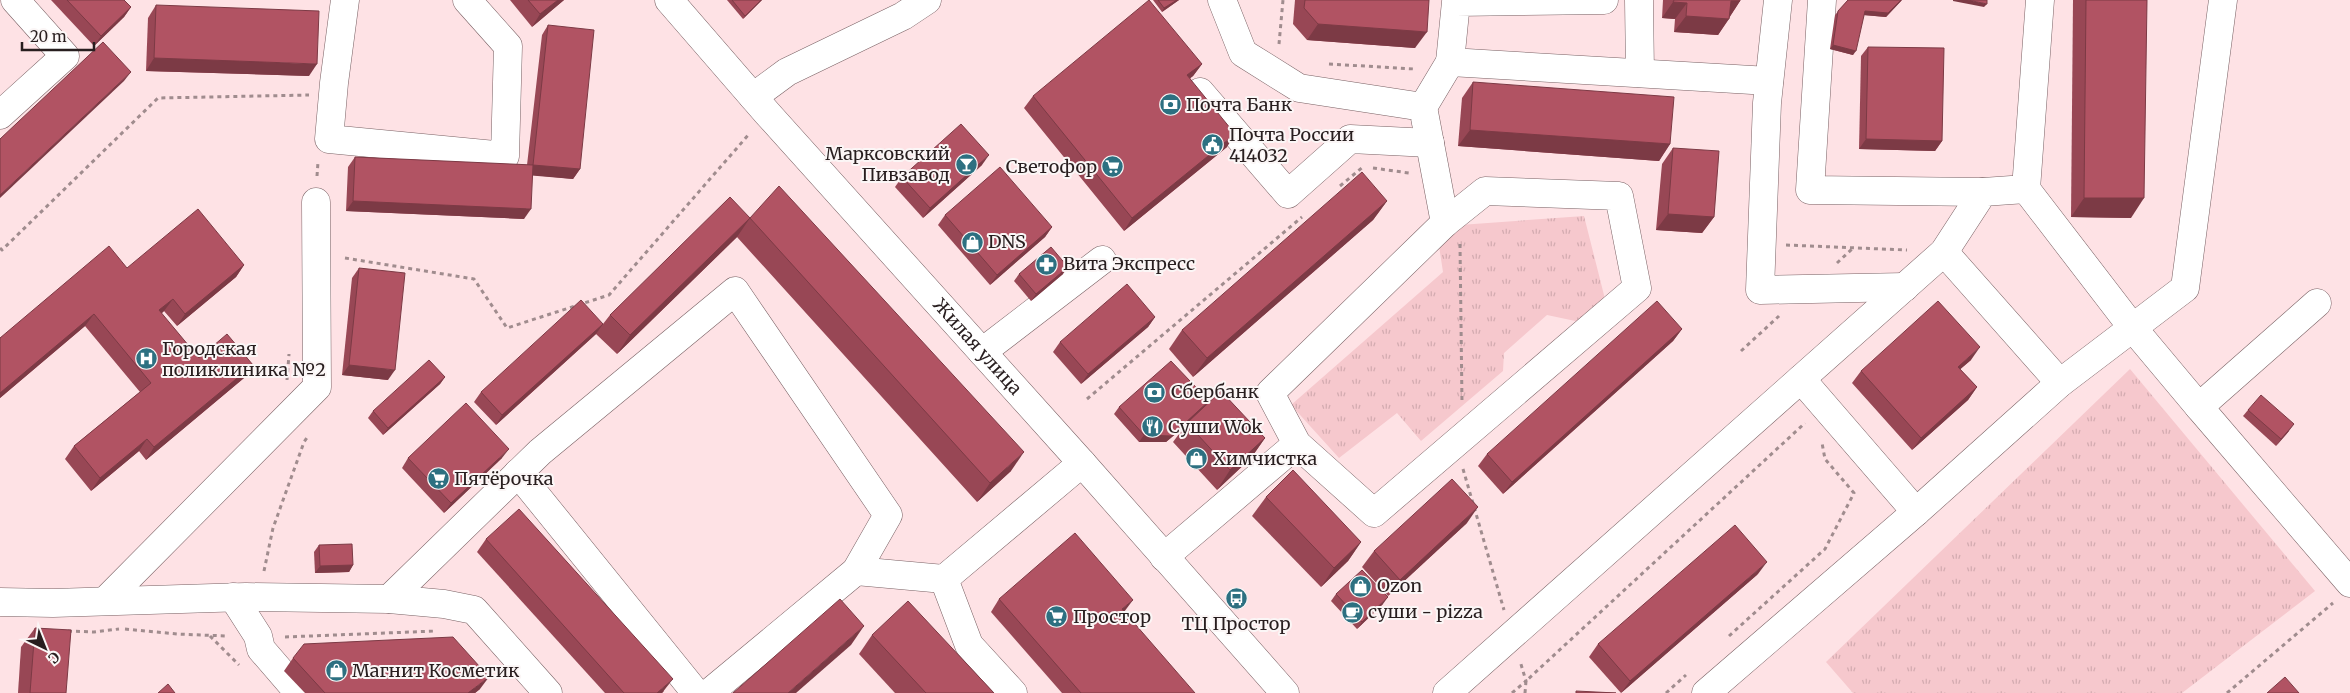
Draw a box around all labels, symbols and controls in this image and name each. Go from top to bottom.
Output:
scale bar [22,20,95,52]
text: 20 m [30,27,67,46]
bank icon: Почта Банк [1158,93,1182,117]
place label: Почта Банк [1186,93,1293,116]
place label: Почта России 414032 [1229,123,1354,167]
public building icon: Почта России 414032 [1201,133,1225,157]
place label: Марксовский Пивзавод [825,142,950,186]
bar icon: Марксовский Пивзавод [954,152,978,176]
place label: Светофор [1006,155,1097,178]
supermarket icon: Светофор [1101,155,1125,179]
shop icon: DNS [960,230,984,254]
place label: DNS [988,230,1026,253]
pharmacy icon: Вита Экспресс [1035,252,1059,276]
place label: Вита Экспресс [1063,252,1195,275]
street label: Жилая улица [928,293,1027,400]
place label: Городская поликлиника №2 [162,337,326,381]
hospital icon: Городская поликлиника №2 [134,347,158,371]
bank icon: Сбербанк [1143,380,1167,404]
place label: Сбербанк [1171,380,1259,403]
restaurant icon: Суши Wok [1140,415,1164,439]
place label: Суши Wok [1168,415,1263,438]
shop icon: Химчистка [1185,447,1209,471]
place label: Химчистка [1213,447,1317,470]
supermarket icon: Пятёрочка [426,467,450,491]
place label: Пятёрочка [454,467,554,490]
shop icon: Ozon [1349,574,1373,598]
place label: Ozon [1377,574,1422,597]
bus stop icon: ТЦ Простор [1224,587,1248,611]
cafe icon: суши - pizza [1340,600,1364,624]
place label: суши - pizza [1368,600,1483,623]
supermarket icon: Простор [1045,605,1069,629]
place label: Простор [1073,605,1151,628]
place label: ТЦ Простор [1182,612,1290,635]
north arrow [20,623,70,673]
text: С [44,648,63,667]
shop icon: Магнит Косметик [324,659,348,683]
place label: Магнит Косметик [352,659,520,682]

